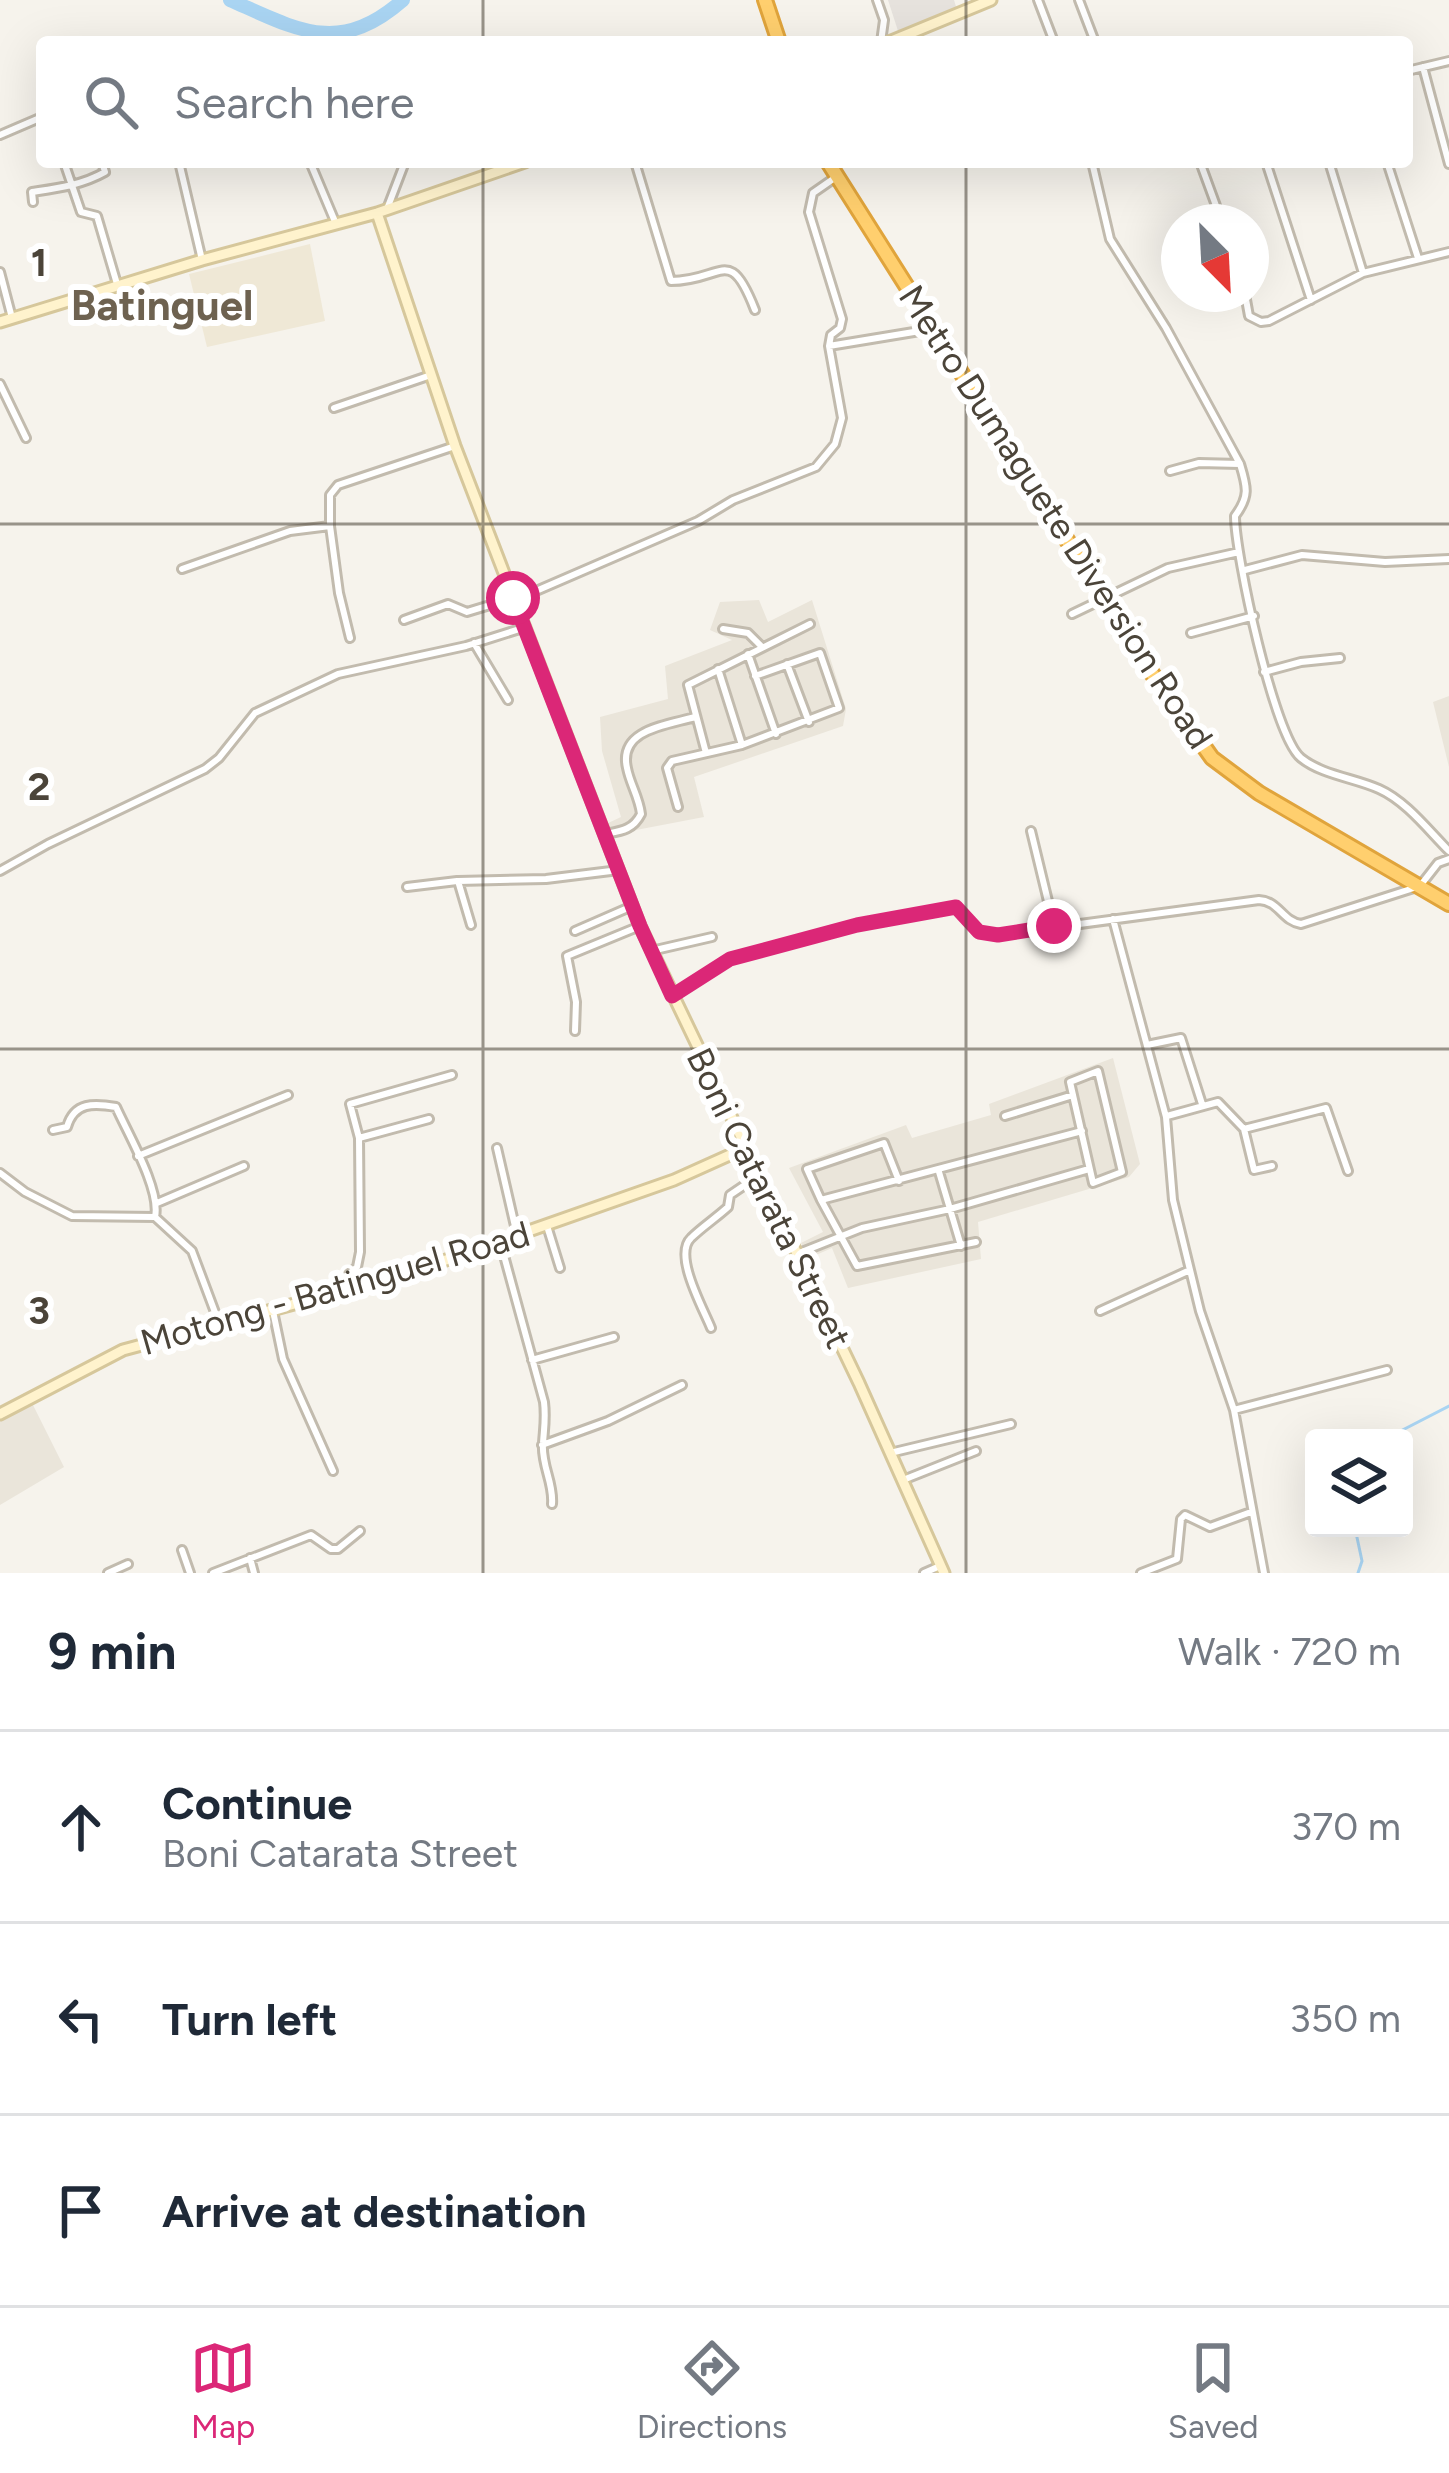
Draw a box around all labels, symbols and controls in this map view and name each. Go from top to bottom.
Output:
search box [36,36,1413,168]
icon: search [78,69,144,135]
text: Search here [174,75,414,129]
north arrow [1161,204,1269,312]
text: 1 [31,239,47,286]
street label: Metro Dumaguete Diversion Road [890,277,1222,757]
district label: Batinguel [71,280,253,331]
route start [486,571,540,625]
text: 2 [28,763,50,810]
route end [1027,899,1081,953]
street label: Boni Catarata Street [678,1041,860,1355]
street label: Motong - Batinguel Road [136,1212,534,1364]
text: 3 [28,1287,50,1334]
map controls [1305,1429,1413,1537]
button: layers [1305,1429,1413,1537]
text: 9 min [48,1621,177,1682]
text: Walk · 720 m [1178,1628,1401,1675]
text: Continue [162,1776,352,1830]
icon: ahead [48,1794,114,1860]
text: 370 m [1291,1803,1401,1850]
text: Boni Catarata Street [162,1830,518,1877]
icon: left [48,1986,114,2052]
text: Turn left [162,1992,337,2046]
text: 350 m [1290,1995,1401,2042]
icon: arrive [48,2178,114,2244]
text: Arrive at destination [162,2184,586,2238]
tab: Map [190,2335,256,2446]
tab: Directions [637,2335,787,2446]
tab: Saved [1168,2335,1259,2446]

